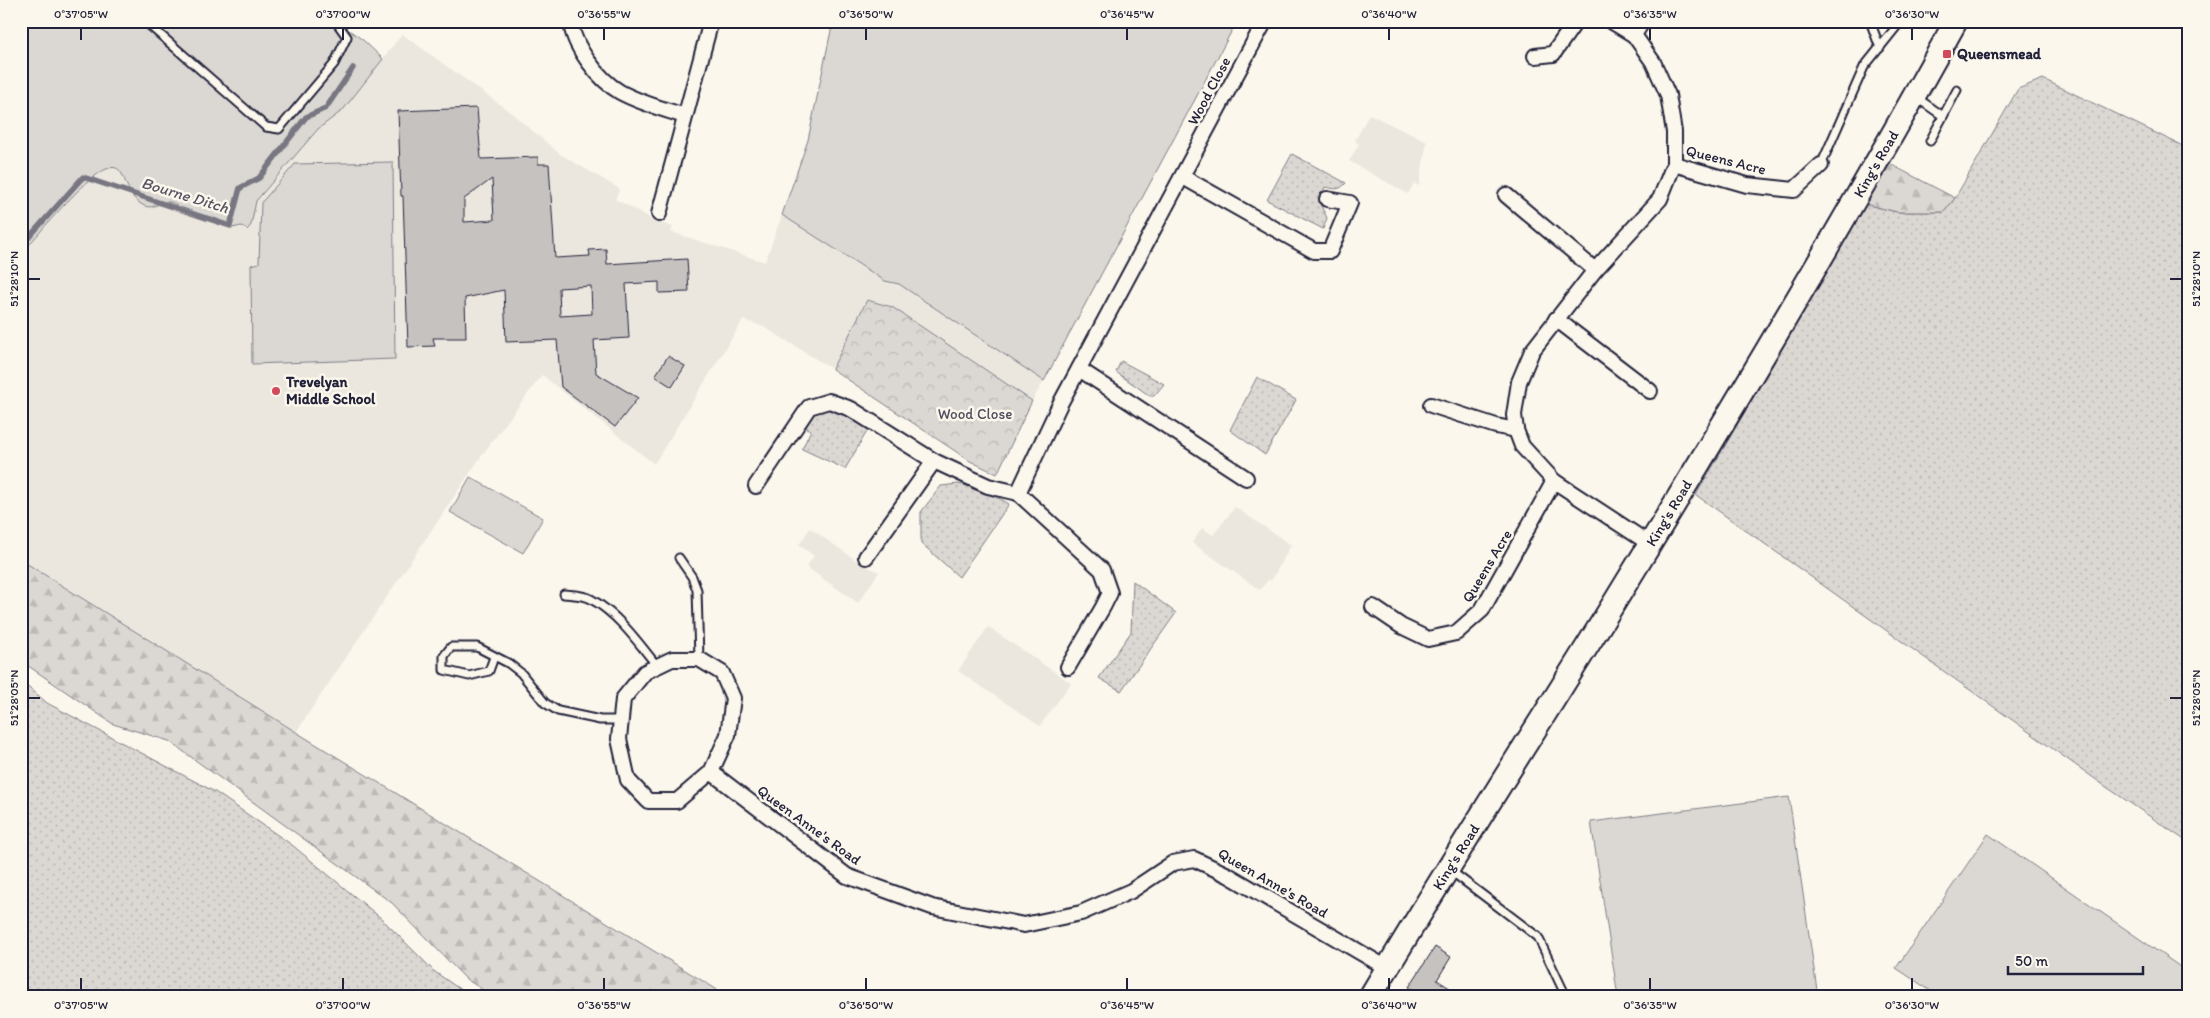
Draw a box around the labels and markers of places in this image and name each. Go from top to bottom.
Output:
place label: Queensmead [1957,45,2042,63]
marker: Queensmead [1941,48,1953,60]
place label: Trevelyan Middle School [285,373,376,408]
marker: Trevelyan Middle School [270,385,282,397]

